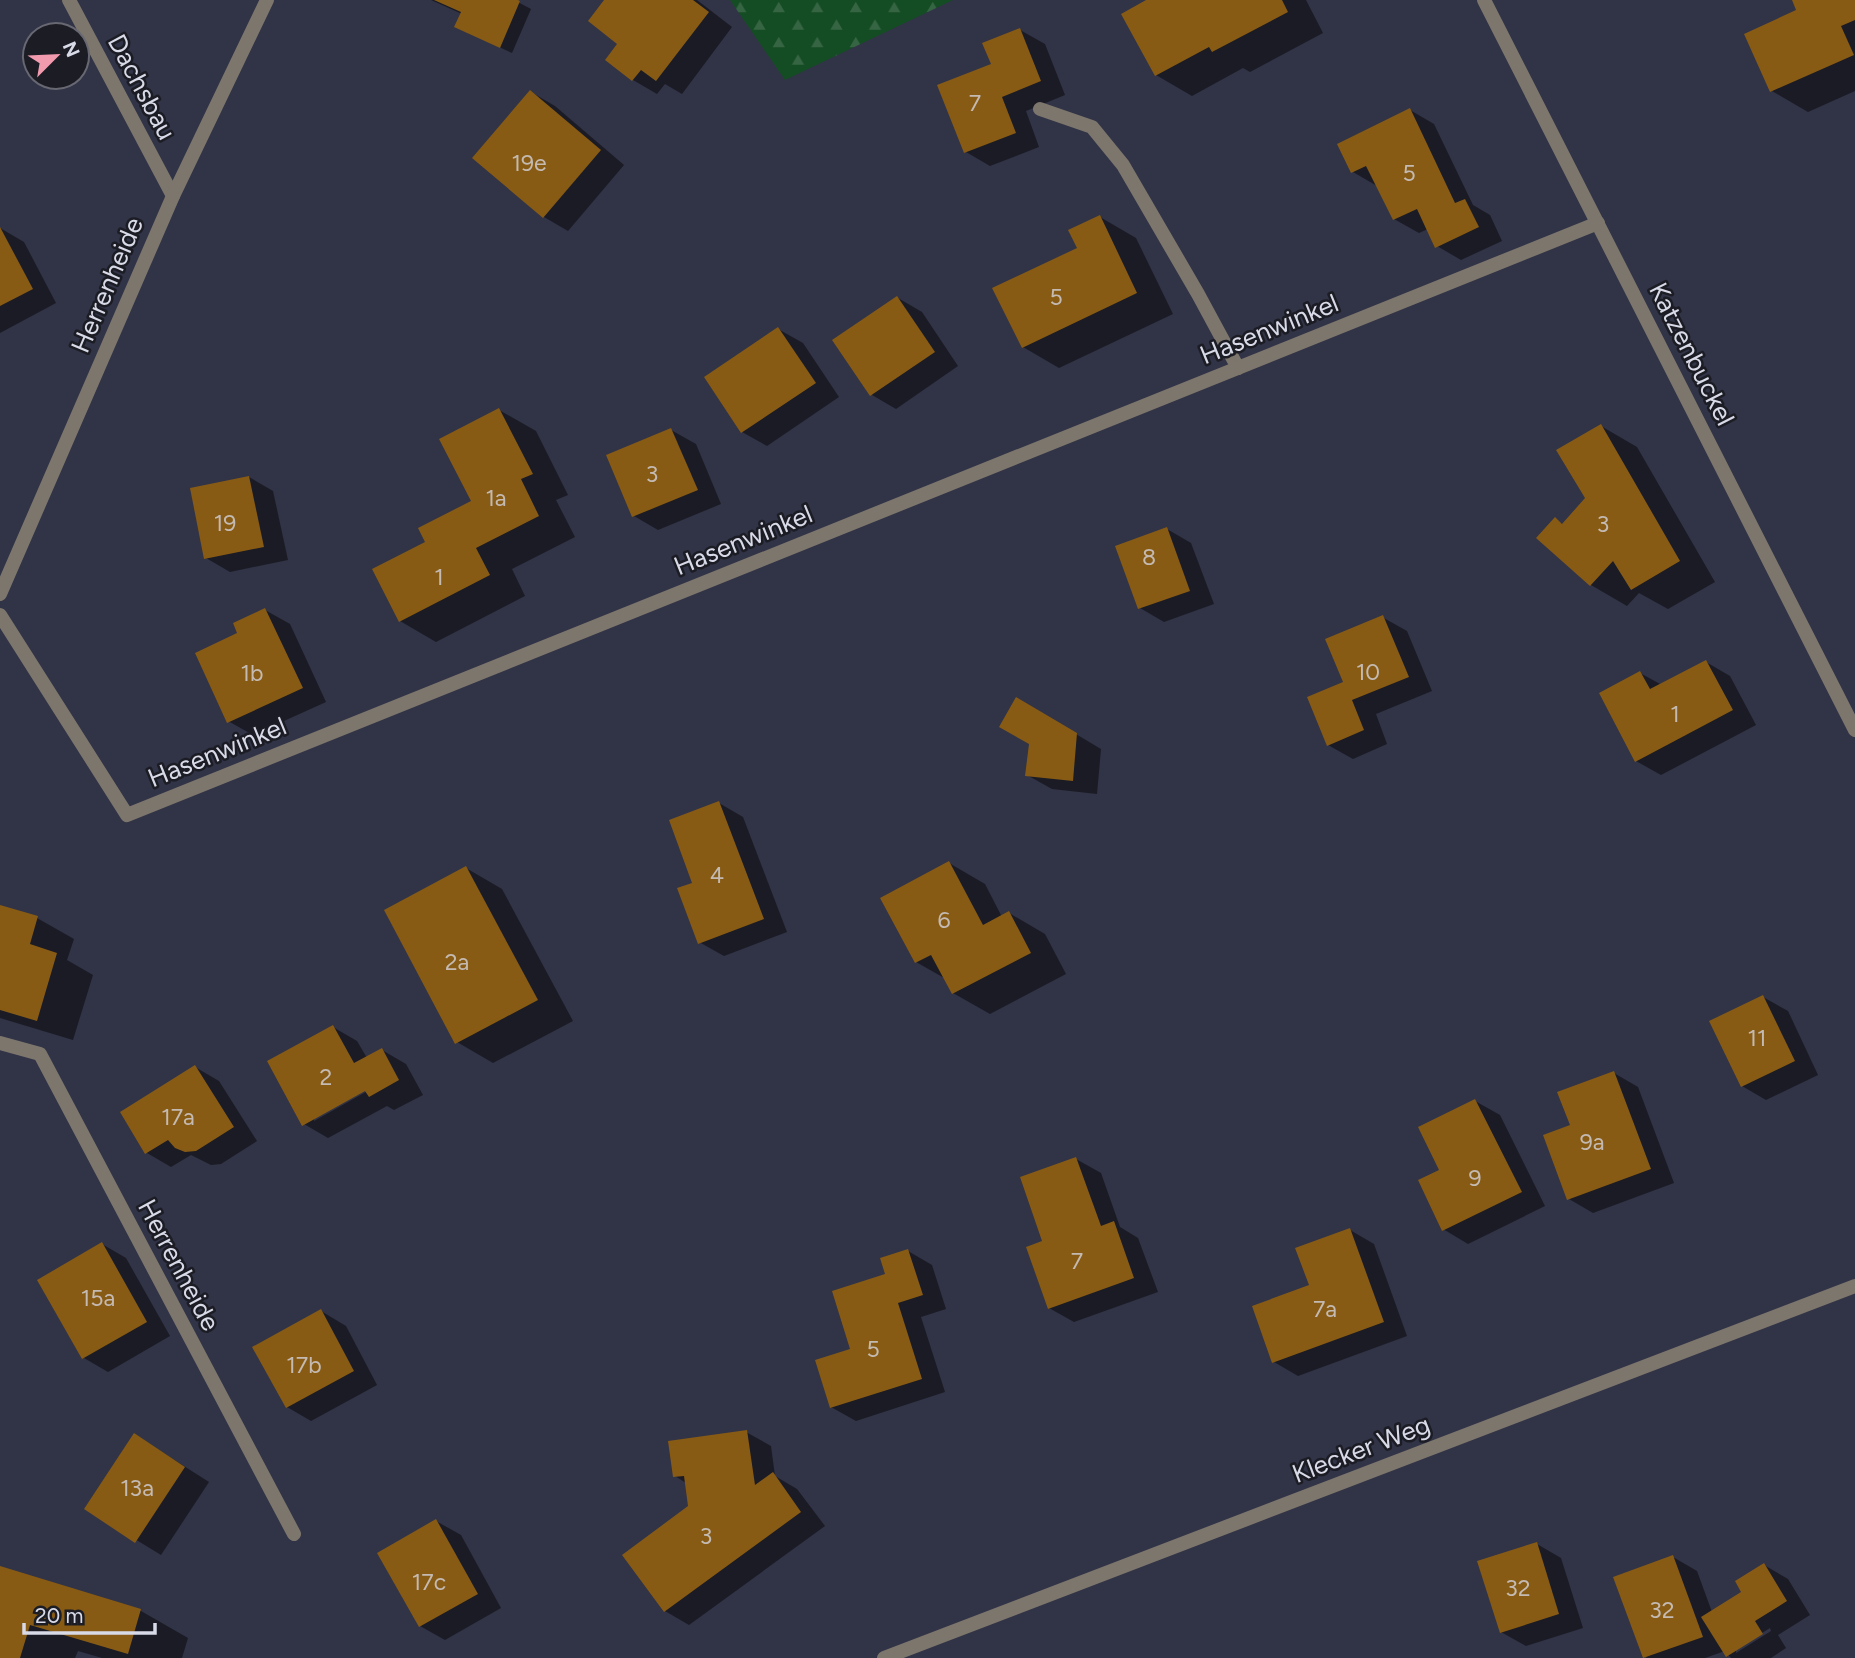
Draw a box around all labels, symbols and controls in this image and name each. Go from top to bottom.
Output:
north arrow [21,21,91,91]
street label: Dachsbau [101,29,183,145]
text: N [58,38,85,61]
house number: 7 [969,89,981,117]
house number: 19e [511,149,547,177]
house number: 5 [1402,159,1416,187]
street label: Herrenheide [64,212,150,358]
street label: Katzenbuckel [1642,277,1742,431]
house number: 5 [1049,283,1063,311]
street label: Hasenwinkel [1195,287,1343,371]
house number: 3 [646,460,658,488]
house number: 1a [485,484,507,512]
street label: Hasenwinkel [669,498,817,582]
house number: 19 [214,509,236,537]
house number: 3 [1597,510,1609,538]
house number: 8 [1142,543,1156,571]
house number: 1 [434,563,444,591]
house number: 10 [1356,658,1380,686]
house number: 1b [241,659,263,687]
house number: 1 [1670,700,1680,728]
street label: Hasenwinkel [143,710,291,794]
house number: 4 [710,861,724,889]
house number: 6 [937,906,951,934]
house number: 2a [445,948,469,976]
house number: 11 [1748,1024,1767,1052]
house number: 2 [320,1063,332,1091]
house number: 17a [161,1103,195,1131]
house number: 9a [1580,1128,1604,1156]
house number: 9 [1468,1164,1482,1192]
street label: Herrenheide [131,1194,227,1336]
house number: 7 [1071,1247,1083,1275]
house number: 15a [81,1284,115,1312]
house number: 7a [1313,1295,1337,1323]
house number: 5 [866,1335,880,1363]
house number: 17b [286,1351,322,1379]
street label: Klecker Weg [1288,1408,1434,1490]
house number: 13a [120,1474,154,1502]
house number: 3 [700,1522,712,1550]
house number: 17c [412,1568,446,1596]
house number: 32 [1505,1574,1531,1602]
scale bar [24,1592,156,1636]
house number: 32 [1649,1596,1675,1624]
text: 20 m [35,1603,83,1628]

